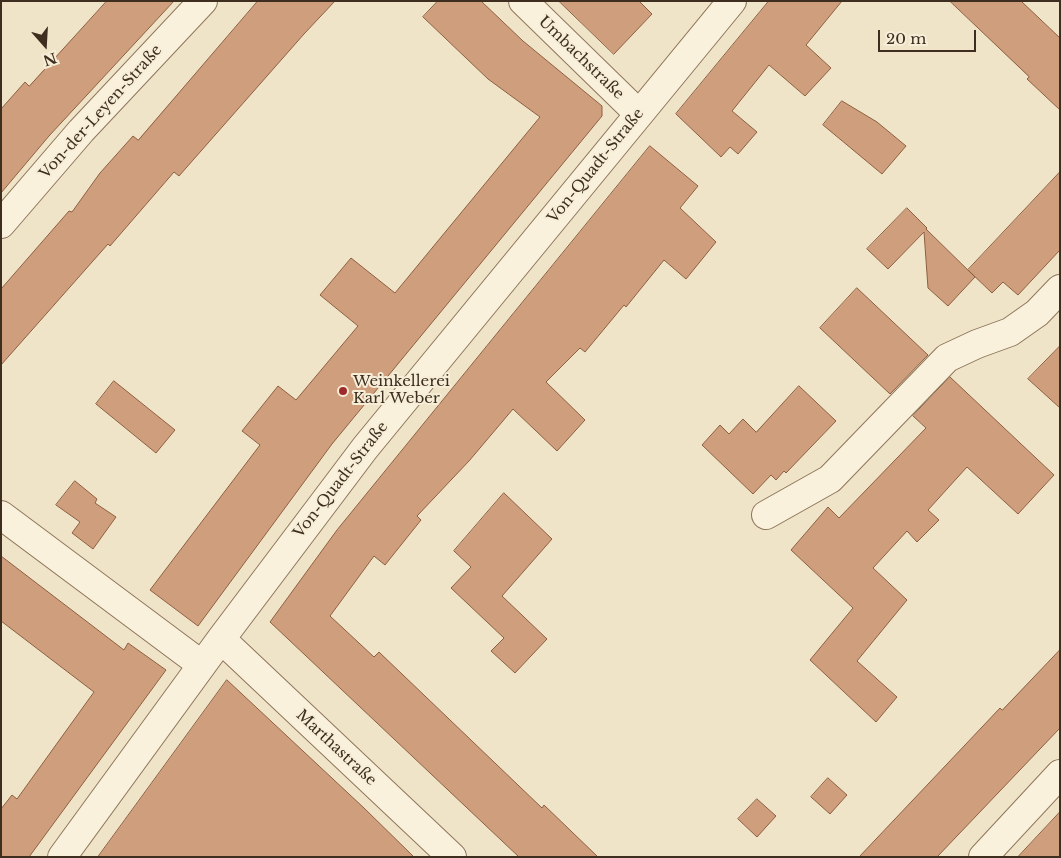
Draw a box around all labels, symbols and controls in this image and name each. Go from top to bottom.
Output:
street label: Umbachstraße [535,13,627,103]
north arrow [20,20,70,70]
scale bar [881,20,978,52]
text: 20 m [886,29,926,48]
street label: Von-der-Leyen-Straße [36,41,166,183]
text: N [41,49,59,70]
street label: Von-Quadt-Straße [544,105,648,227]
place label: Weinkellerei Karl Weber [353,373,450,408]
marker: Weinkellerei Karl Weber [337,385,349,397]
street label: Von-Quadt-Straße [290,418,392,542]
street label: Marthastraße [292,706,380,790]

